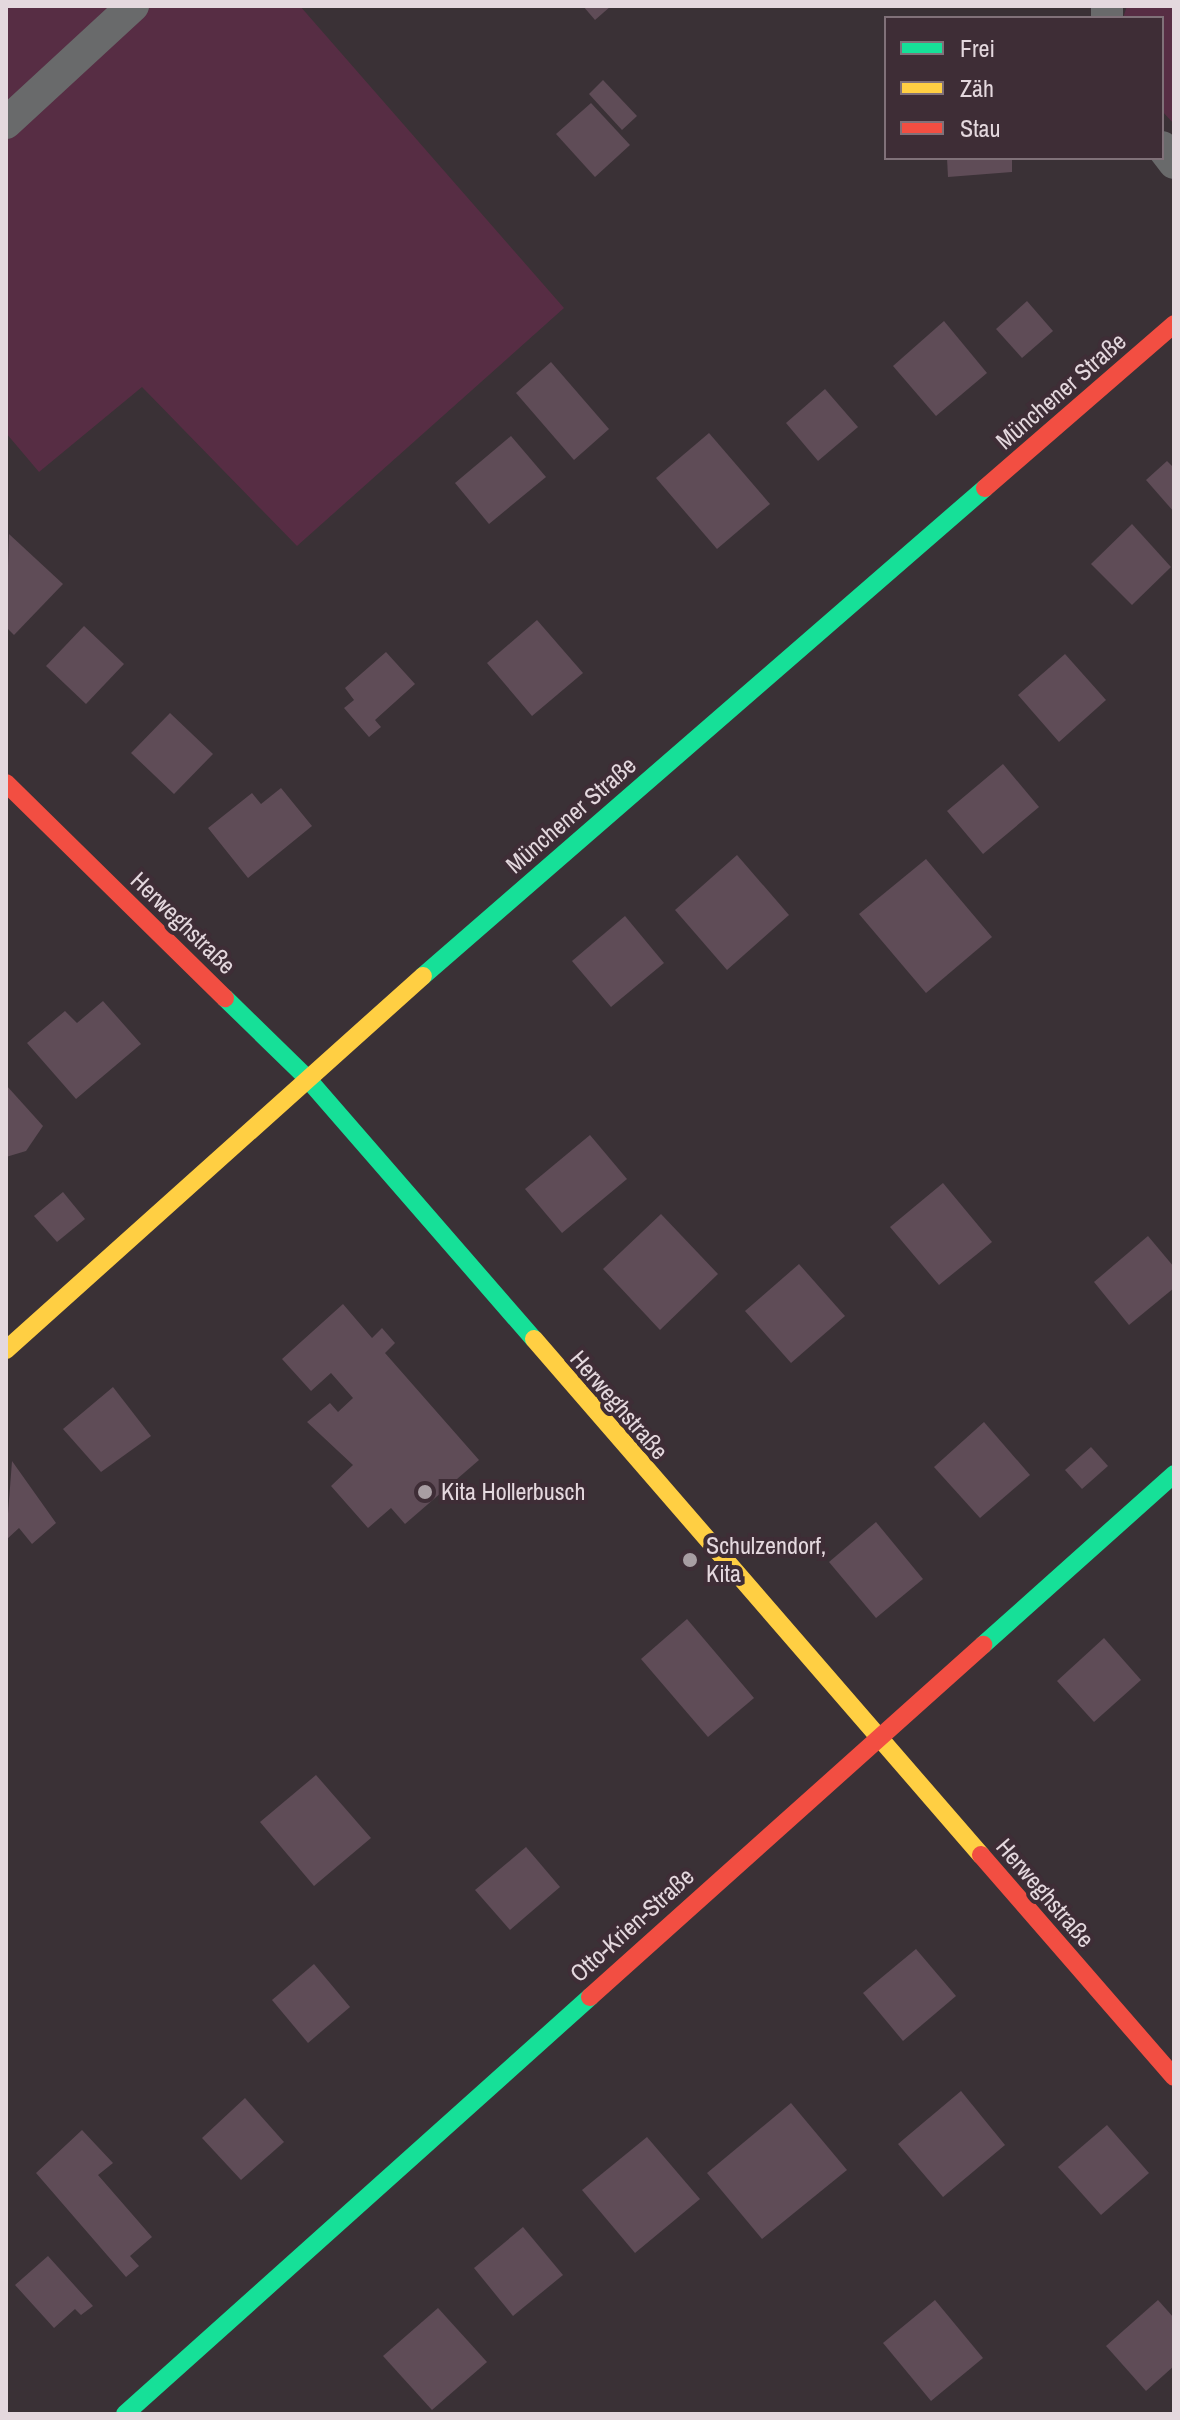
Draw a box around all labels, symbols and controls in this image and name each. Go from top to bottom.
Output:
legend [884,16,1164,160]
text: Frei [960,32,995,64]
text: Zäh [960,72,994,104]
text: Stau [960,112,1001,144]
street label: Münchener Straße [990,327,1132,455]
street label: Münchener Straße [500,751,642,879]
street label: Herweghstraße [125,866,241,980]
street label: Herweghstraße [564,1345,674,1465]
place label: Kita Hollerbusch [441,1478,585,1506]
marker: Kita Hollerbusch [416,1483,434,1501]
place label: Schulzendorf, Kita [706,1532,826,1588]
marker: Schulzendorf, Kita [681,1551,699,1569]
street label: Herweghstraße [990,1833,1100,1953]
street label: Otto-Krien-Straße [564,1862,700,1988]

